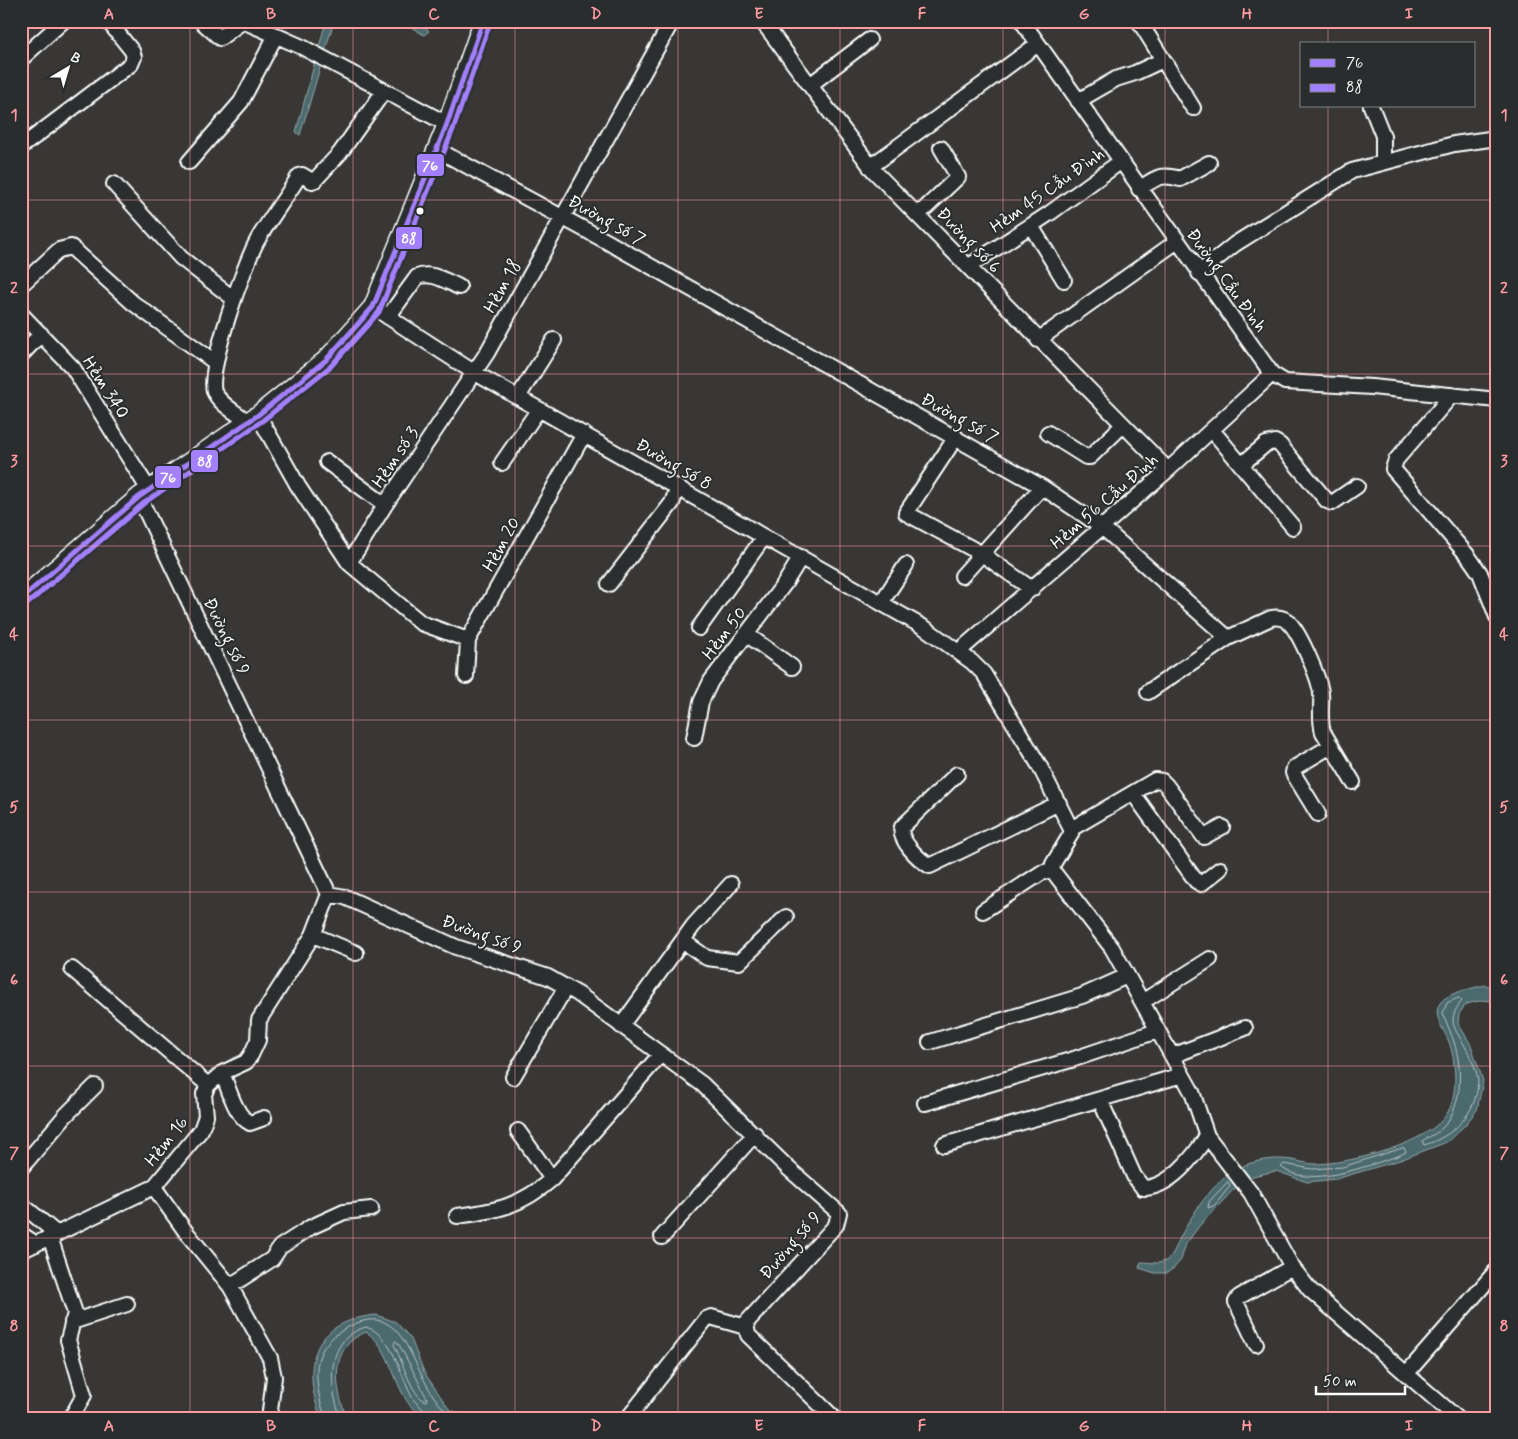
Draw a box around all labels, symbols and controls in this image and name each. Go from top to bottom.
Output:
text: A [104,4,114,25]
text: B [266,4,276,25]
text: C [428,4,440,25]
text: D [590,4,602,25]
text: E [754,4,764,25]
text: F [918,4,927,25]
text: G [1079,4,1090,25]
text: H [1242,4,1253,25]
text: I [1405,4,1414,25]
north arrow [42,42,92,92]
legend [1300,42,1476,108]
text: B [66,49,85,68]
text: 76 [1346,54,1363,74]
text: 88 [1346,78,1363,98]
text: 1 [10,105,18,126]
text: 1 [1500,105,1508,126]
street label: Hẻm 45 Cẫu Đình [985,142,1110,239]
line badge: 76 [416,153,445,177]
text: 76 [422,157,438,175]
street label: Đường số 7 [562,190,650,254]
street label: Đường số 6 [929,202,1006,280]
unlabelled marker [415,206,425,216]
street label: Đường Cầu Đình [1179,224,1272,339]
line badge: 88 [395,226,423,250]
text: 88 [401,230,417,248]
street label: Hẻm 18 [478,255,527,318]
text: 2 [10,278,18,299]
text: 2 [1500,278,1508,299]
street label: Hẻm 340 [76,352,134,423]
street label: Đường số 7 [915,388,1003,452]
street label: Hẻm số 3 [367,422,425,493]
street label: Đường số 8 [630,433,716,498]
street label: Hẻm 56 Cẫu Đình [1046,448,1164,555]
line badge: 88 [190,449,219,473]
text: 3 [10,451,18,472]
text: 3 [1500,451,1508,472]
text: 88 [197,453,213,471]
line badge: 76 [154,465,182,489]
text: 76 [160,469,176,487]
street label: Hẻm 20 [477,513,527,576]
street label: Đường số 9 [195,594,255,680]
street label: Hẻm 50 [697,602,753,665]
text: 4 [9,624,19,645]
text: 4 [1499,624,1509,645]
text: 5 [9,797,19,818]
text: 5 [1499,797,1509,818]
street label: Đường số 9 [438,909,525,962]
text: 6 [10,970,18,991]
text: 6 [1500,970,1508,991]
street label: Hẻm 16 [140,1111,194,1172]
text: 7 [9,1143,19,1164]
text: 7 [1499,1143,1509,1164]
street label: Đường số 9 [754,1206,829,1286]
text: 8 [9,1316,19,1337]
text: 8 [1499,1316,1509,1337]
scale bar [1316,1364,1404,1396]
text: 50 m [1323,1372,1357,1392]
text: A [104,1416,114,1437]
text: B [266,1416,276,1437]
text: C [428,1416,440,1437]
text: D [590,1416,602,1437]
text: E [754,1416,764,1437]
text: F [918,1416,927,1437]
text: G [1079,1416,1090,1437]
text: H [1242,1416,1253,1437]
text: I [1405,1416,1414,1437]

